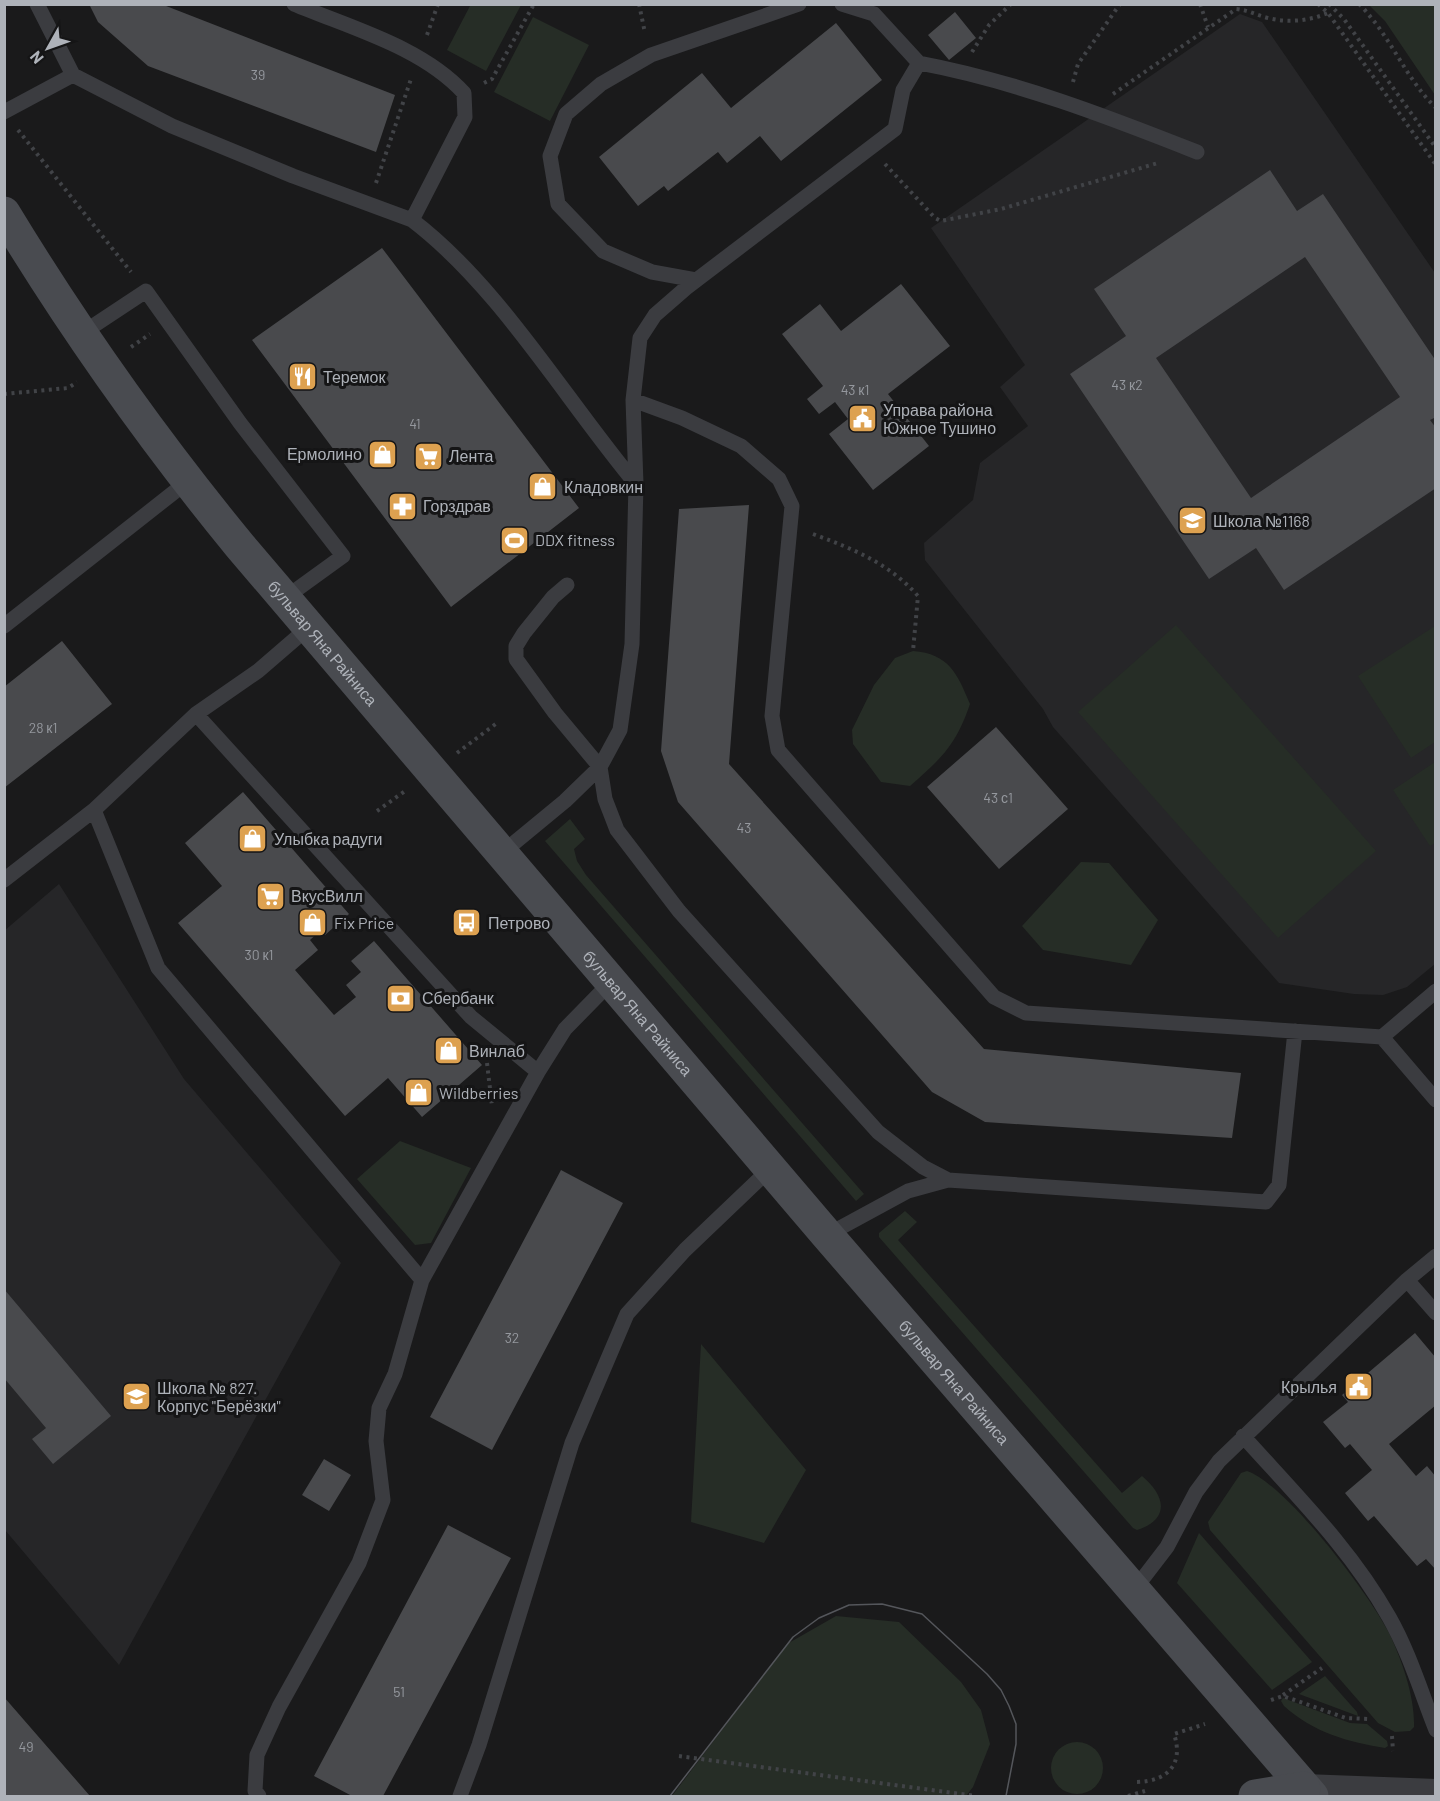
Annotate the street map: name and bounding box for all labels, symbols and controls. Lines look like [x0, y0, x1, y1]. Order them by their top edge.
north arrow [18, 18, 78, 78]
text: N [25, 48, 47, 68]
house number: 39 [251, 66, 265, 83]
restaurant icon: Теремок [286, 361, 318, 393]
place label: Теремок [323, 367, 386, 386]
house number: 43 к2 [1111, 376, 1143, 393]
house number: 43 к1 [841, 381, 869, 398]
place label: Управа района Южное Тушино [883, 400, 996, 437]
public building icon: Управа района Южное Тушино [846, 403, 878, 435]
house number: 41 [409, 415, 421, 432]
shop icon: Ермолино [367, 438, 399, 470]
supermarket icon: Лента [412, 440, 444, 472]
place label: Ермолино [287, 444, 362, 463]
place label: Лента [449, 446, 493, 465]
shop icon: Кладовкин [527, 471, 559, 503]
place label: Кладовкин [564, 477, 643, 496]
pharmacy icon: Горздрав [386, 490, 418, 522]
place label: Горздрав [423, 496, 491, 515]
school or university icon: Школа №1168 [1176, 505, 1208, 537]
place label: Школа №1168 [1213, 511, 1310, 530]
sports icon: DDX fitness [498, 524, 530, 556]
place label: DDX fitness [535, 530, 615, 549]
street label: бульвар Яна Райниса [264, 576, 382, 709]
house number: 28 к1 [29, 719, 57, 736]
house number: 43 с1 [983, 789, 1013, 806]
house number: 43 [737, 819, 751, 836]
shop icon: Улыбка радуги [237, 823, 269, 855]
place label: Улыбка радуги [274, 829, 382, 848]
supermarket icon: ВкусВилл [254, 880, 286, 912]
place label: ВкусВилл [291, 886, 363, 905]
shop icon: Fix Price [297, 907, 329, 939]
bus stop icon: Петрово [451, 907, 483, 939]
place label: Fix Price [334, 913, 394, 932]
place label: Петрово [488, 913, 550, 932]
house number: 30 к1 [245, 946, 273, 963]
street label: бульвар Яна Райниса [580, 946, 697, 1079]
bank icon: Сбербанк [385, 982, 417, 1014]
place label: Сбербанк [422, 988, 495, 1007]
shop icon: Винлаб [432, 1035, 464, 1067]
place label: Винлаб [469, 1041, 525, 1060]
shop icon: Wildberries [402, 1077, 434, 1109]
place label: Wildberries [439, 1083, 519, 1102]
street label: бульвар Яна Райниса [895, 1315, 1014, 1448]
house number: 32 [505, 1329, 519, 1346]
public building icon: Крылья [1342, 1371, 1374, 1403]
place label: Крылья [1281, 1377, 1337, 1396]
place label: Школа № 827. Корпус "Берёзки" [157, 1378, 281, 1415]
school or university icon: Школа № 827. Корпус "Берёзки" [120, 1381, 152, 1413]
house number: 51 [393, 1683, 405, 1700]
house number: 49 [18, 1738, 34, 1755]

